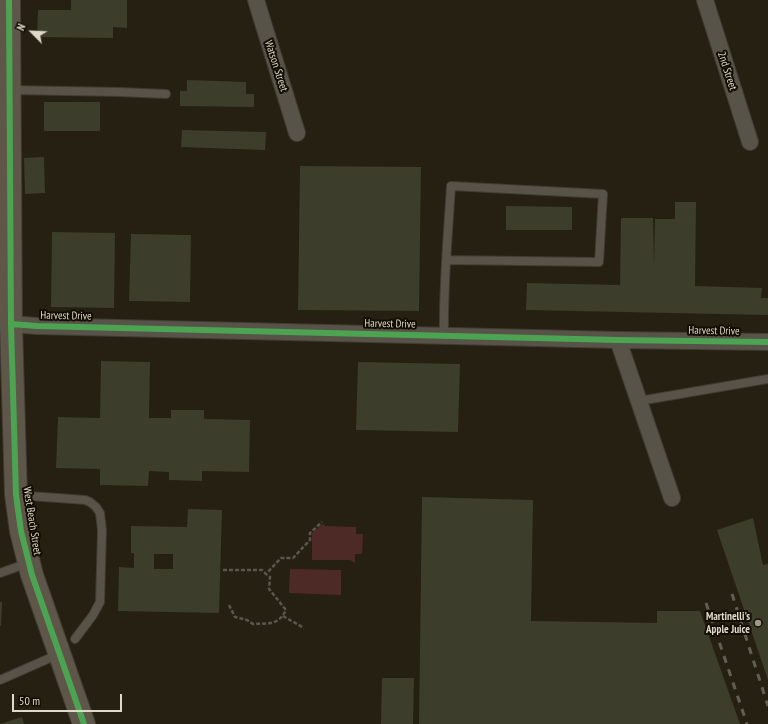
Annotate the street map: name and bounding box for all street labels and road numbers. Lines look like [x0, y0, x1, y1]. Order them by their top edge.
street label: Watson Street [262, 39, 290, 93]
street label: 2nd Street [715, 50, 739, 92]
street label: Harvest Drive [40, 309, 92, 323]
street label: Harvest Drive [364, 317, 416, 331]
street label: Harvest Drive [688, 324, 740, 338]
street label: West Beach Street [20, 486, 44, 556]

